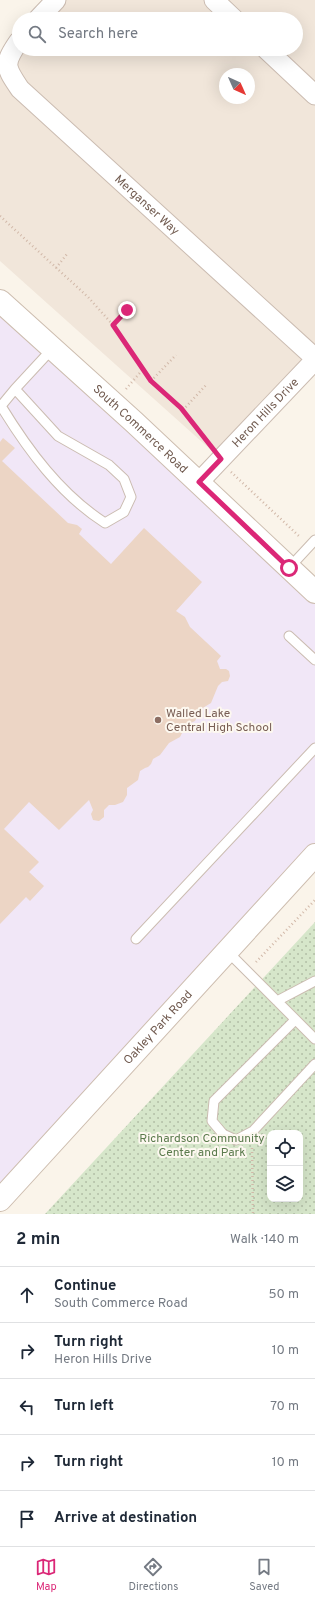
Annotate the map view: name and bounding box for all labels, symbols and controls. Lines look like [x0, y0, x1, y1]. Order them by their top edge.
search box [12, 12, 303, 56]
icon: search [26, 23, 48, 45]
text: Search here [58, 25, 138, 44]
north arrow [219, 68, 255, 104]
street label: Merganser Way [111, 172, 182, 239]
route end [118, 301, 136, 319]
street label: Heron Hills Drive [229, 375, 303, 451]
street label: South Commerce Road [89, 382, 191, 477]
route start [280, 559, 298, 577]
place label: Walled Lake Central High School [166, 706, 272, 736]
marker: Walled Lake Central High School [153, 715, 163, 725]
street label: Oakley Park Road [121, 987, 197, 1068]
map controls [267, 1130, 303, 1202]
button: locate [267, 1130, 303, 1166]
park label: Richardson Community Center and Park [139, 1131, 265, 1161]
button: layers [267, 1166, 303, 1202]
text: 2 min [16, 1229, 60, 1251]
text: Walk · 140 m [230, 1232, 299, 1248]
text: Continue [54, 1277, 116, 1296]
icon: ahead [16, 1284, 38, 1306]
text: 50 m [269, 1287, 299, 1303]
text: South Commerce Road [54, 1296, 188, 1312]
text: Turn right [54, 1333, 123, 1352]
icon: right [16, 1340, 38, 1362]
text: 10 m [272, 1343, 299, 1359]
text: Heron Hills Drive [54, 1352, 152, 1368]
icon: left [16, 1396, 38, 1418]
text: Turn left [54, 1397, 114, 1416]
text: 70 m [270, 1399, 299, 1415]
icon: right [16, 1452, 38, 1474]
text: Turn right [54, 1453, 123, 1472]
text: 10 m [272, 1455, 299, 1471]
icon: arrive [16, 1508, 38, 1530]
text: Arrive at destination [54, 1509, 197, 1528]
tab: Map [35, 1556, 57, 1594]
tab: Directions [128, 1556, 178, 1594]
tab: Saved [249, 1556, 280, 1594]

